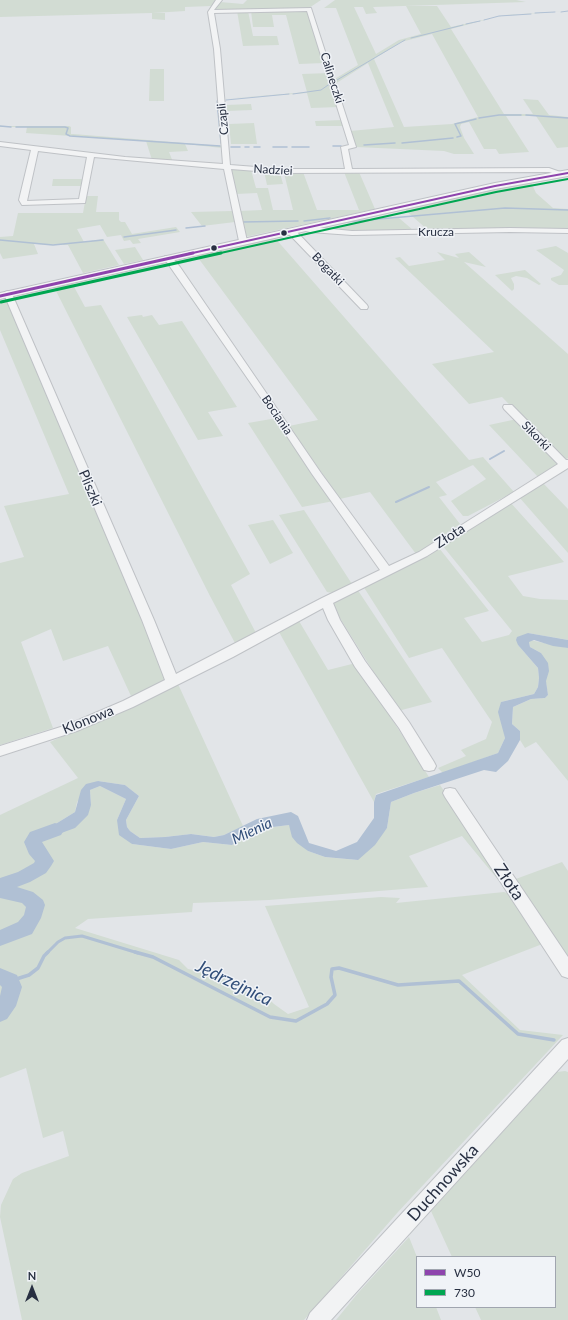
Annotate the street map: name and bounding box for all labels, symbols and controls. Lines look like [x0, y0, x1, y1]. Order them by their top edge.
street label: Calineczki [317, 51, 347, 105]
street label: Czapli [214, 102, 232, 136]
street label: Nadziei [253, 162, 293, 178]
street label: Krucza [418, 225, 454, 239]
unlabelled marker [279, 228, 289, 238]
unlabelled marker [209, 243, 219, 253]
street label: Bogatki [309, 250, 347, 288]
street label: Bociania [259, 392, 295, 438]
street label: Sikorki [519, 418, 553, 454]
street label: Pliszki [75, 467, 105, 509]
street label: Złota [432, 520, 468, 552]
street label: Klonowa [60, 702, 116, 738]
water label: Mienia [229, 814, 275, 848]
street label: Złota [490, 860, 528, 904]
water label: Jędrzejnica [192, 955, 276, 1011]
street label: Duchnowska [403, 1140, 483, 1226]
legend [416, 1256, 556, 1308]
text: W50 [454, 1265, 480, 1280]
north arrow [12, 1268, 52, 1308]
text: N [28, 1269, 36, 1282]
text: 730 [454, 1285, 475, 1300]

